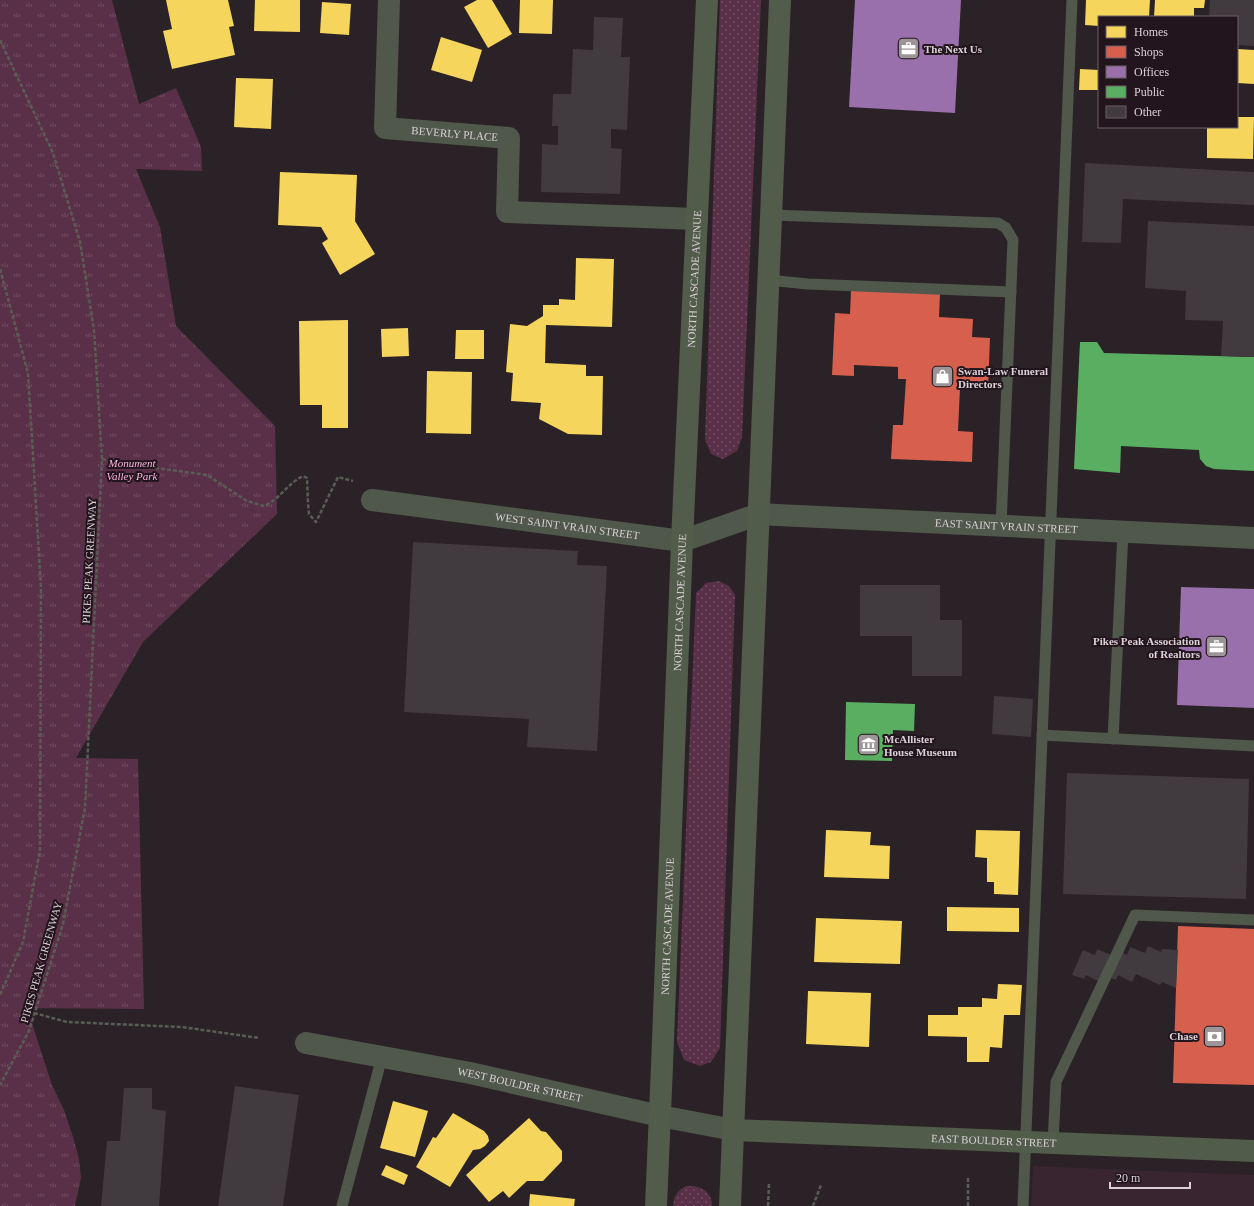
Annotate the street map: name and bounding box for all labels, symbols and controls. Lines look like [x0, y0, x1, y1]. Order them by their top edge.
legend [1098, 16, 1238, 128]
text: Homes [1134, 25, 1168, 39]
office icon: The Next Us [896, 36, 922, 62]
place label: The Next Us [924, 43, 983, 55]
text: Shops [1134, 45, 1164, 59]
text: Offices [1134, 65, 1169, 79]
text: Public [1134, 85, 1165, 99]
text: Other [1134, 105, 1161, 119]
street label: BEVERLY PLACE [411, 124, 499, 143]
street label: NORTH CASCADE AVENUE [685, 210, 703, 348]
shop icon: Swan-Law Funeral Directors [930, 364, 956, 390]
place label: Swan-Law Funeral Directors [958, 365, 1048, 390]
park label: Monument Valley Park [106, 457, 159, 482]
street label: PIKES PEAK GREENWAY [80, 498, 98, 624]
street label: WEST SAINT VRAIN STREET [494, 510, 640, 541]
street label: EAST SAINT VRAIN STREET [935, 517, 1078, 535]
street label: NORTH CASCADE AVENUE [671, 533, 688, 671]
office icon: Pikes Peak Association of Realtors [1203, 634, 1229, 660]
place label: Pikes Peak Association of Realtors [1093, 635, 1201, 660]
museum icon: McAllister House Museum [856, 732, 882, 758]
place label: McAllister House Museum [884, 733, 957, 758]
street label: NORTH CASCADE AVENUE [659, 857, 676, 995]
street label: PIKES PEAK GREENWAY [18, 900, 64, 1024]
bank icon: Chase [1201, 1023, 1227, 1049]
place label: Chase [1169, 1030, 1198, 1042]
street label: WEST BOULDER STREET [457, 1065, 584, 1104]
street label: EAST BOULDER STREET [931, 1132, 1057, 1149]
scale bar [1110, 1164, 1190, 1190]
text: 20 m [1116, 1171, 1141, 1185]

